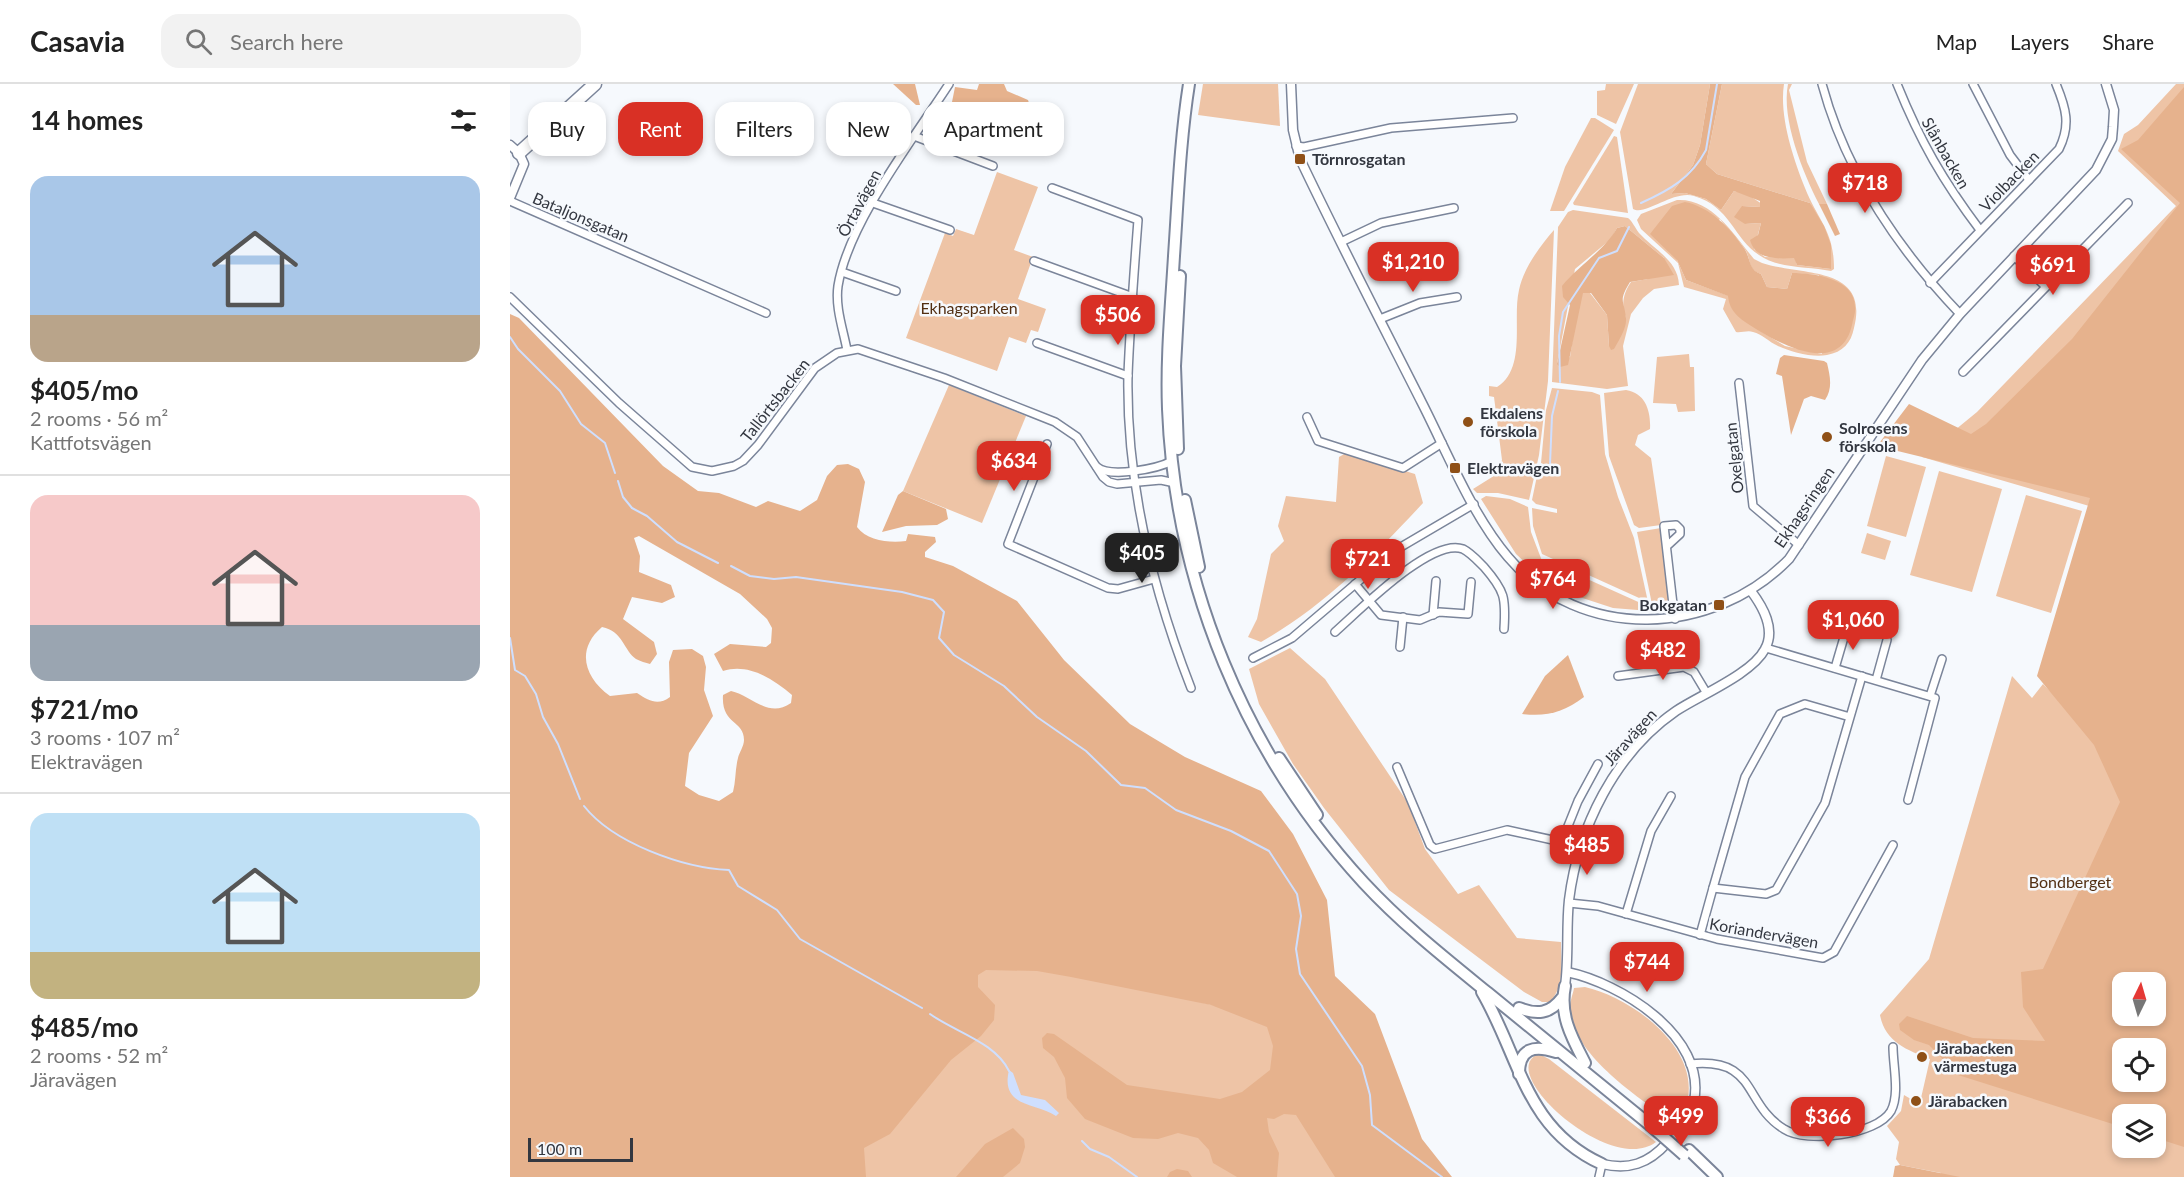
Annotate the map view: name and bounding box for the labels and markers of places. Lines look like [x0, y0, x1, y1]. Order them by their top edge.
place label: Törnrosgatan [1312, 149, 1406, 168]
marker: Törnrosgatan [1293, 152, 1307, 166]
pin: $718 [1829, 163, 1901, 214]
pin: $1,210 [1364, 242, 1462, 293]
pin: $691 [2017, 245, 2089, 296]
pin: $506 [1082, 295, 1154, 346]
place label: Ekdalens förskola [1480, 403, 1543, 440]
marker: Ekdalens förskola [1461, 415, 1475, 429]
place label: Solrosens förskola [1839, 418, 1907, 455]
marker: Solrosens förskola [1820, 430, 1834, 444]
pin: $634 [978, 441, 1050, 492]
place label: Elektravägen [1467, 458, 1559, 477]
marker: Elektravägen [1448, 461, 1462, 475]
pin: $405 [1106, 533, 1178, 584]
pin: $721 [1332, 539, 1404, 590]
pin: $764 [1517, 559, 1589, 610]
place label: Bokgatan [1639, 595, 1707, 614]
marker: Bokgatan [1712, 598, 1726, 612]
pin: $1,060 [1804, 600, 1902, 651]
pin: $482 [1627, 630, 1699, 681]
pin: $485 [1551, 825, 1623, 876]
pin: $744 [1611, 942, 1683, 993]
place label: Järabacken värmestuga [1934, 1038, 2017, 1075]
marker: Järabacken värmestuga [1915, 1050, 1929, 1064]
place label: Järabacken [1928, 1091, 2007, 1110]
marker: Järabacken [1909, 1094, 1923, 1108]
pin: $499 [1645, 1096, 1717, 1147]
pin: $366 [1792, 1097, 1864, 1148]

